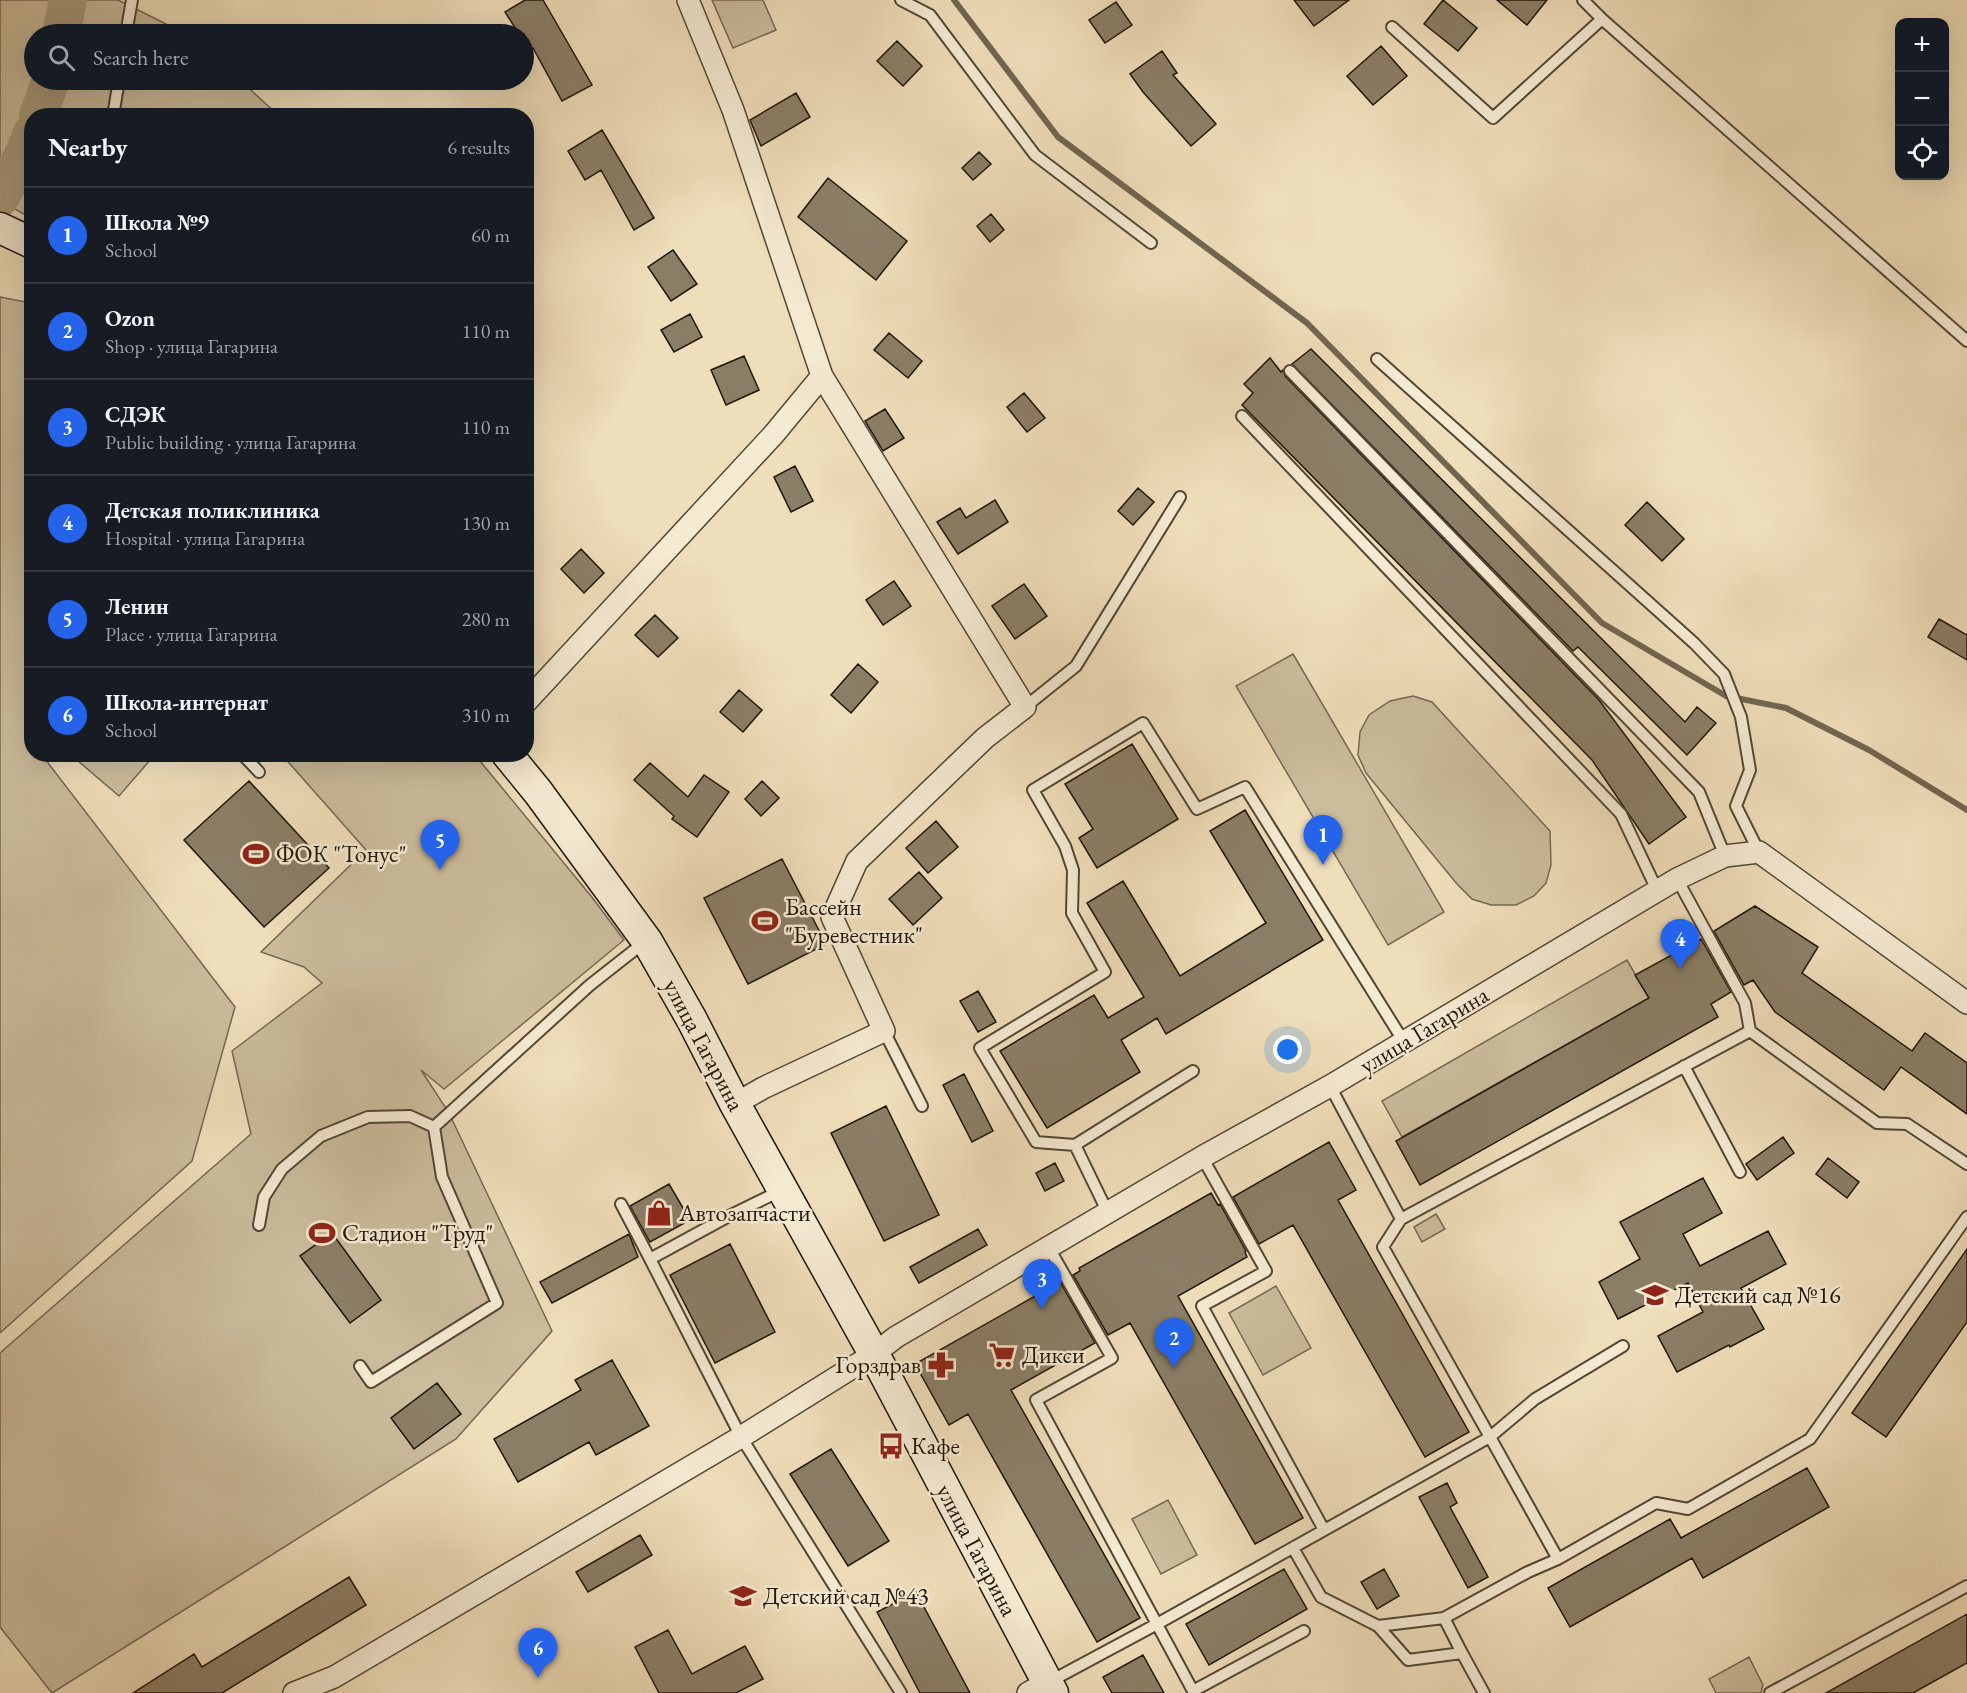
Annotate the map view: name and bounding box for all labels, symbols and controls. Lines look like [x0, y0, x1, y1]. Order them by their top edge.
map controls [1895, 18, 1949, 180]
button: + [1895, 18, 1949, 72]
search box [24, 24, 534, 90]
icon: search [45, 41, 78, 74]
text: Search here [93, 43, 188, 72]
button: − [1895, 72, 1949, 126]
button: locate [1895, 126, 1949, 180]
text: Nearby [48, 130, 128, 164]
text: 6 results [447, 134, 510, 160]
text: Школа №9 [105, 208, 209, 237]
text: 1 [62, 222, 73, 248]
text: 60 m [471, 222, 510, 248]
text: School [105, 237, 157, 263]
text: Ozon [105, 304, 155, 333]
text: 2 [62, 318, 73, 344]
text: 110 m [462, 318, 510, 344]
text: Shop · улица Гагарина [105, 333, 278, 359]
text: СДЭК [105, 400, 166, 429]
text: 3 [62, 414, 73, 440]
text: 110 m [462, 414, 510, 440]
text: Public building · улица Гагарина [105, 429, 356, 455]
text: Детская поликлиника [105, 496, 320, 525]
text: 4 [62, 510, 73, 536]
text: 130 m [462, 510, 510, 536]
text: Hospital · улица Гагарина [105, 525, 305, 551]
text: Ленин [105, 592, 169, 621]
text: 5 [62, 606, 73, 632]
text: 280 m [462, 606, 510, 632]
text: Place · улица Гагарина [105, 621, 278, 647]
text: Школа-интернат [105, 688, 268, 717]
text: 6 [62, 702, 73, 728]
text: 310 m [462, 702, 510, 728]
text: School [105, 717, 157, 743]
pin: 1 [1304, 816, 1342, 865]
pin: 5 [420, 820, 460, 870]
place label: ФОК "Тонус" [276, 838, 407, 869]
sports icon: ФОК "Тонус" [241, 839, 271, 869]
place label: Бассейн "Буревестник" [785, 891, 923, 950]
sports icon: Бассейн "Буревестник" [750, 906, 780, 936]
pin: 4 [1660, 920, 1700, 969]
street label: улица Гагарина [657, 973, 752, 1117]
street label: улица Гагарина [1353, 979, 1494, 1080]
your location [1273, 1035, 1302, 1064]
place label: Автозапчасти [678, 1197, 811, 1228]
shop icon: Автозапчасти [644, 1198, 674, 1228]
place label: Стадион "Труд" [342, 1217, 493, 1248]
sports icon: Стадион "Труд" [307, 1218, 337, 1248]
pin: 3 [1022, 1260, 1062, 1309]
place label: Детский сад №16 [1675, 1279, 1841, 1310]
school or university icon: Детский сад №16 [1640, 1280, 1670, 1310]
pin: 2 [1154, 1318, 1194, 1368]
place label: Дикси [1022, 1339, 1085, 1370]
supermarket icon: Дикси [987, 1340, 1017, 1370]
place label: Горздрав [835, 1349, 921, 1380]
pharmacy icon: Горздрав [926, 1350, 956, 1380]
place label: Кафе [911, 1430, 960, 1461]
bus stop icon: Кафе [876, 1431, 906, 1461]
street label: улица Гагарина [930, 1478, 1025, 1622]
place label: Детский сад №43 [763, 1580, 929, 1611]
school or university icon: Детский сад №43 [728, 1581, 758, 1611]
pin: 6 [518, 1628, 558, 1678]

